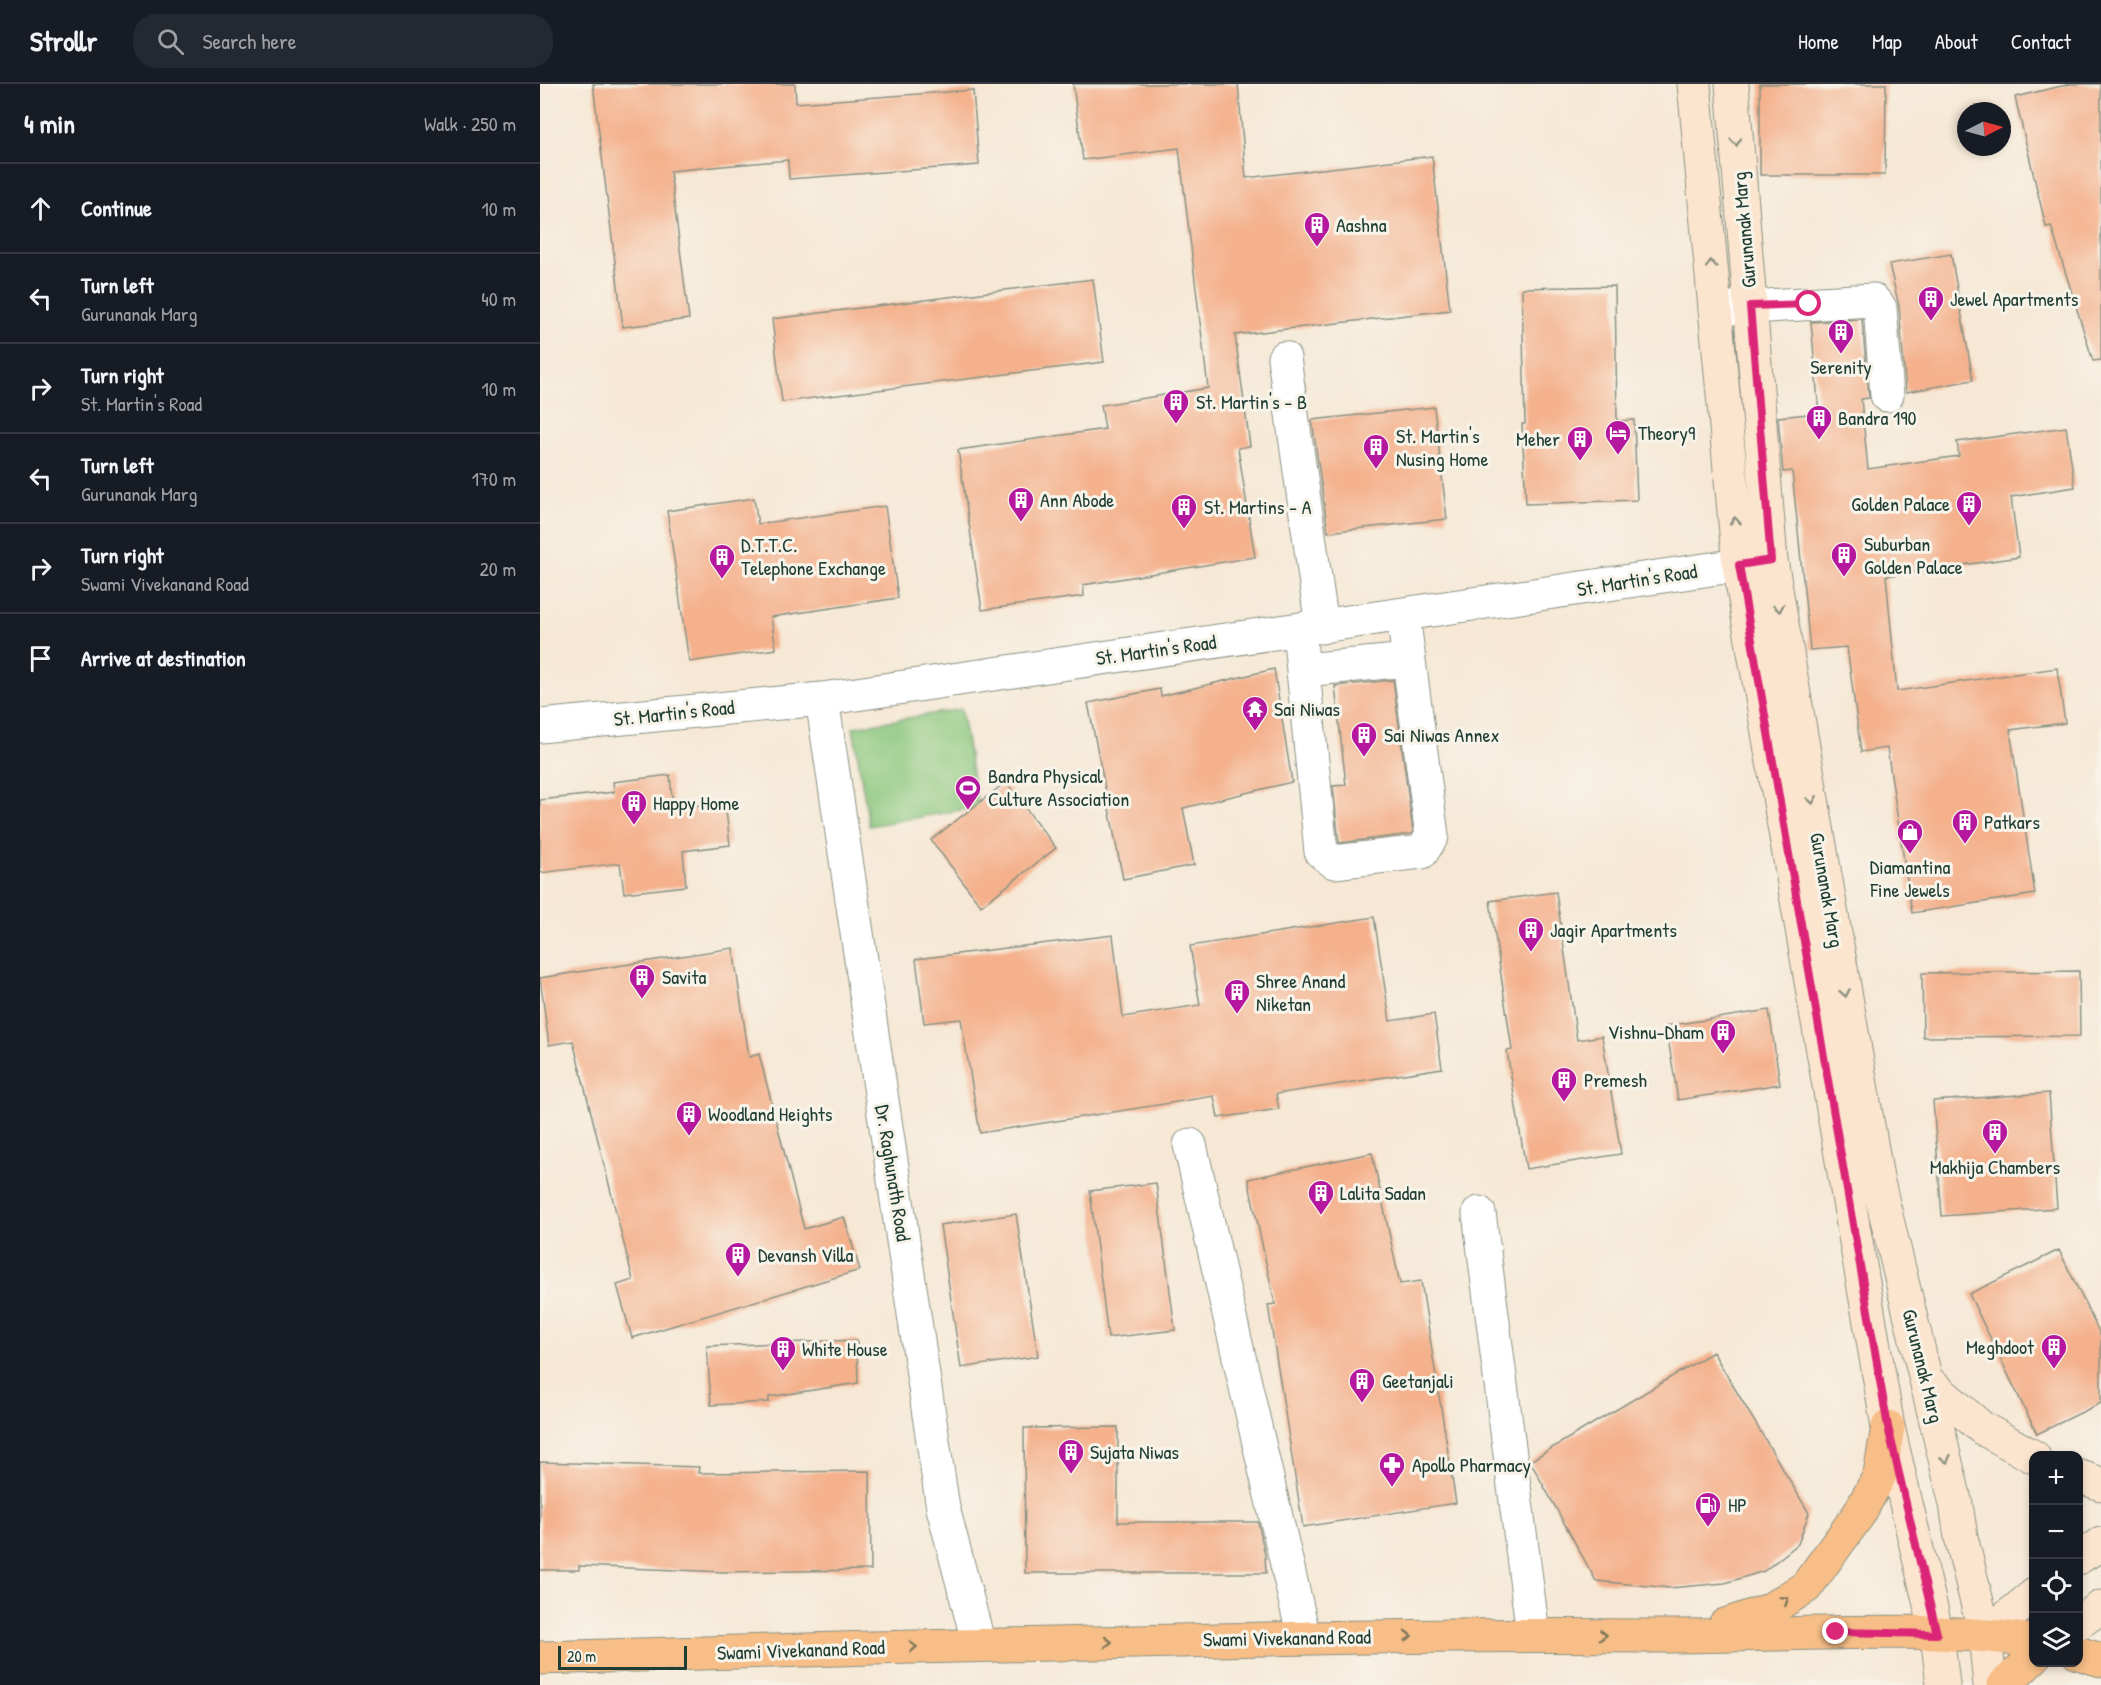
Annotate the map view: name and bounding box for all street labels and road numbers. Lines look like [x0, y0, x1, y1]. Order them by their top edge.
street label: Gurunanak Marg [1725, 171, 1762, 289]
street label: St. Martin's Road [1575, 557, 1699, 602]
street label: St. Martin's Road [1094, 628, 1218, 671]
street label: St. Martin's Road [612, 693, 736, 732]
street label: Gurunanak Marg [1804, 830, 1851, 950]
street label: Dr. Raghunath Road [869, 1103, 918, 1243]
street label: Gurunanak Marg [1896, 1306, 1951, 1426]
street label: Swami Vivekanand Road [1203, 1623, 1371, 1652]
street label: Swami Vivekanand Road [717, 1633, 886, 1666]

